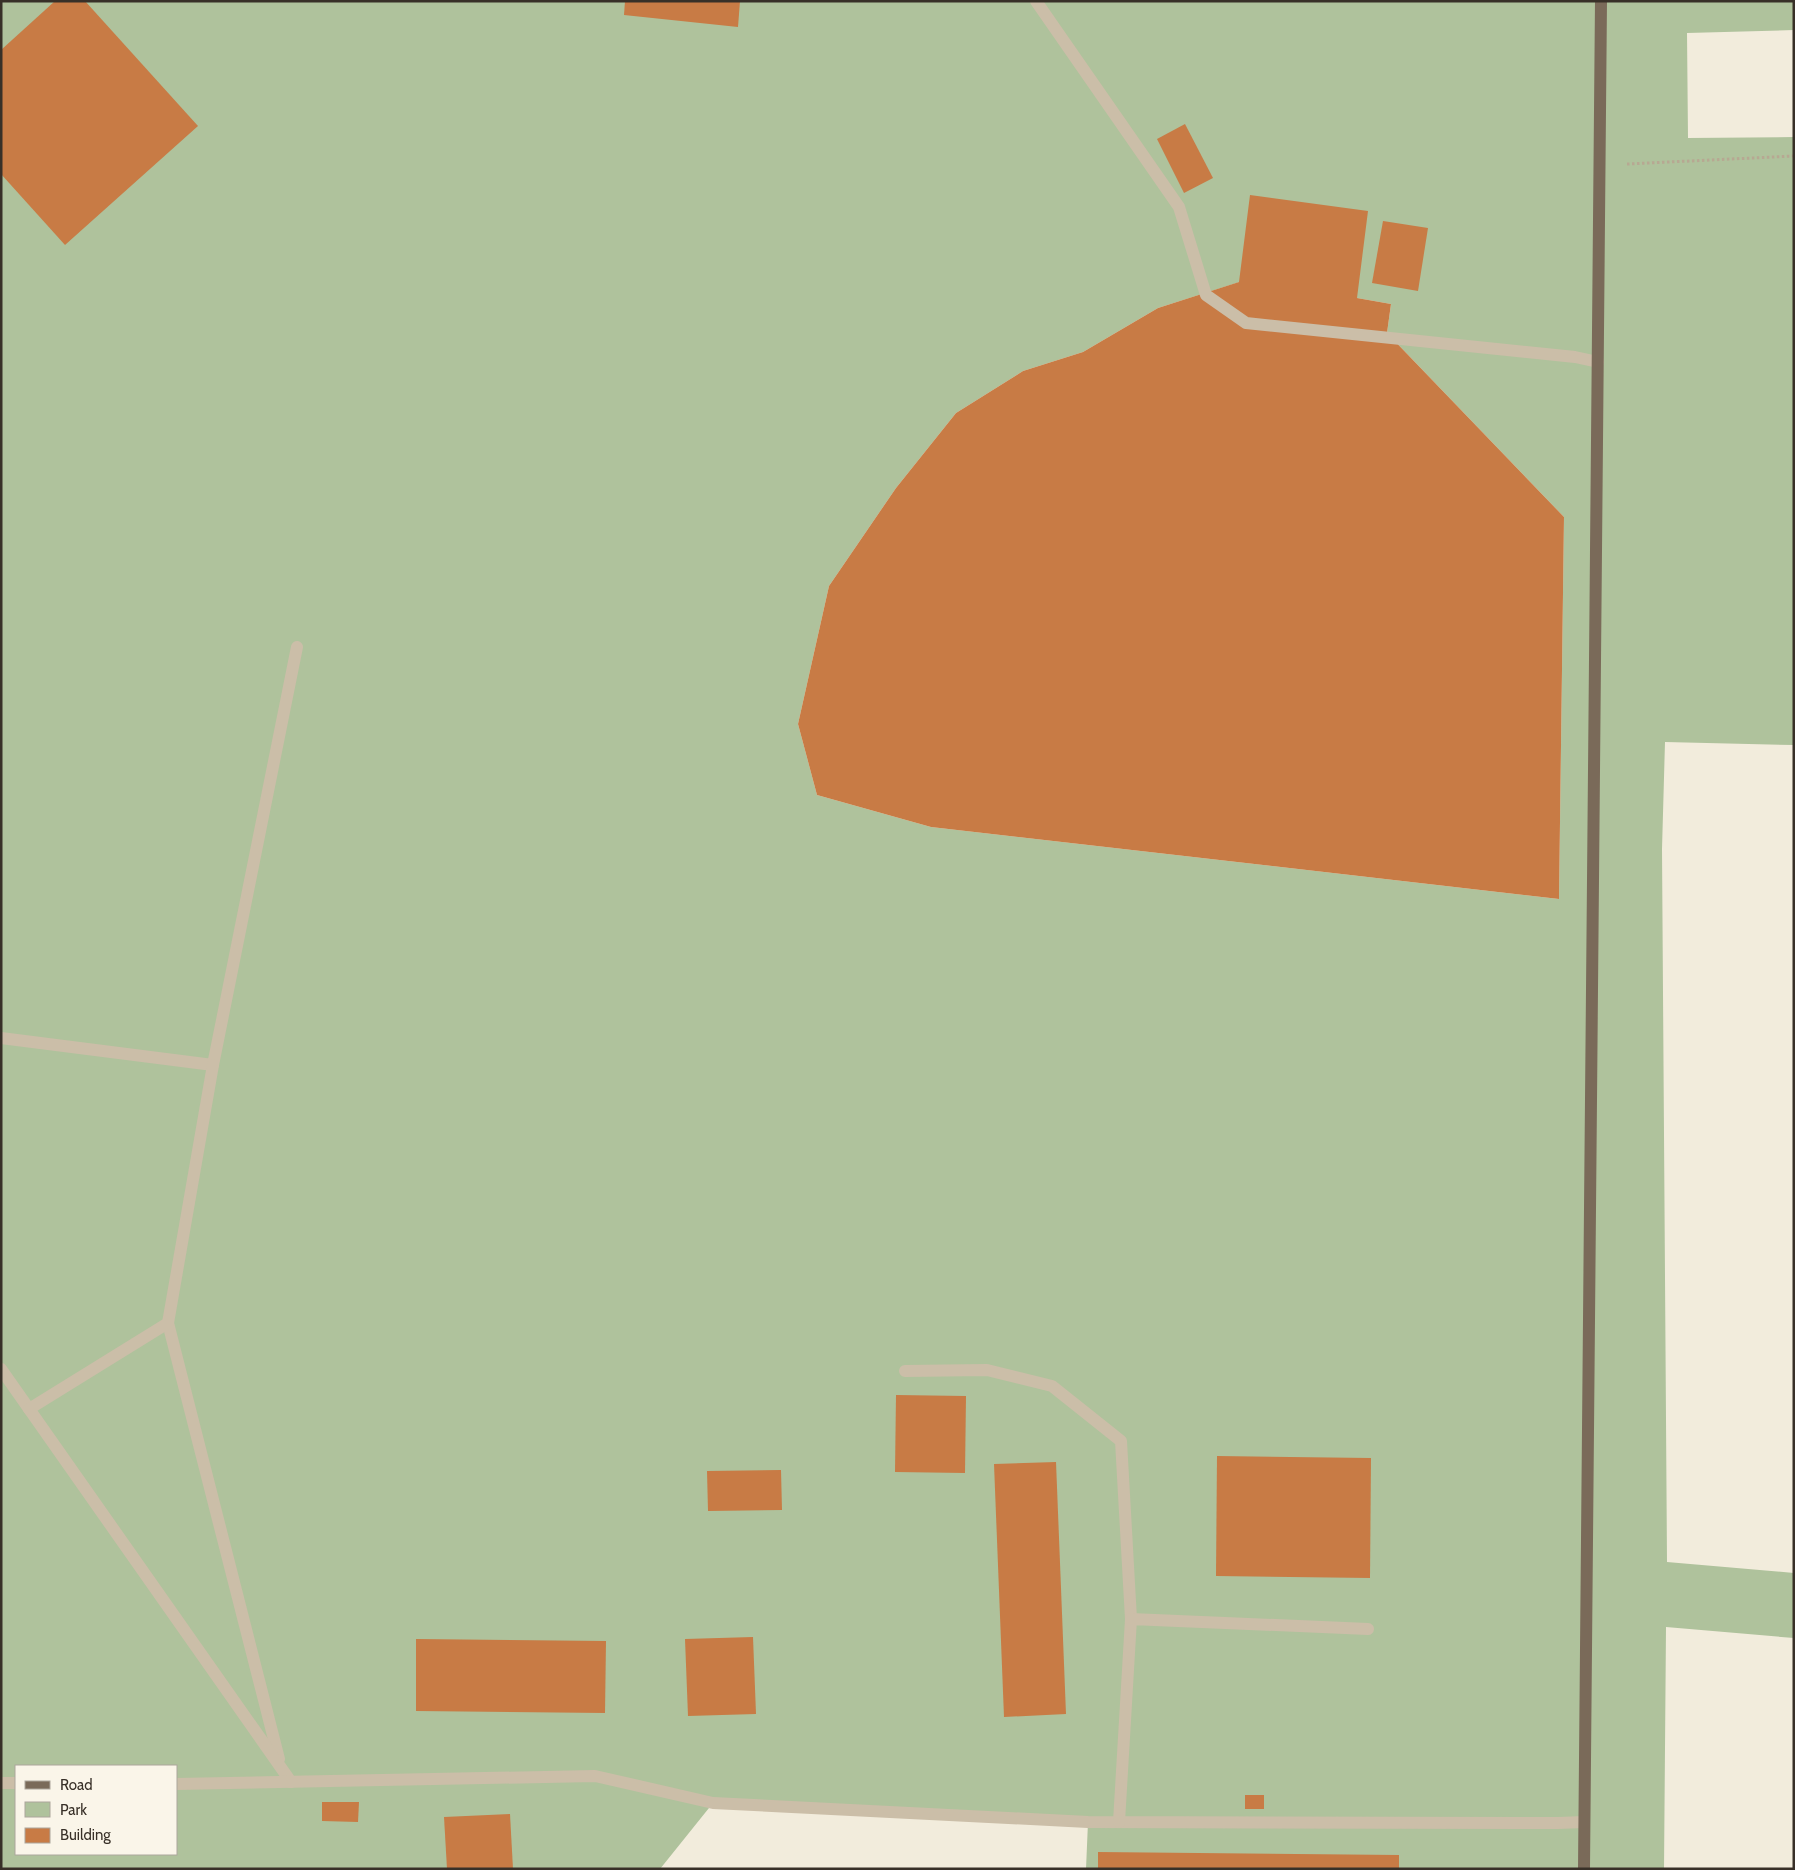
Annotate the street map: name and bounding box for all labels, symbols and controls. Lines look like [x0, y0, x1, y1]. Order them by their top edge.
legend [15, 1765, 178, 1855]
text: Road [60, 1776, 93, 1794]
text: Park [60, 1801, 87, 1819]
text: Building [60, 1826, 111, 1844]

